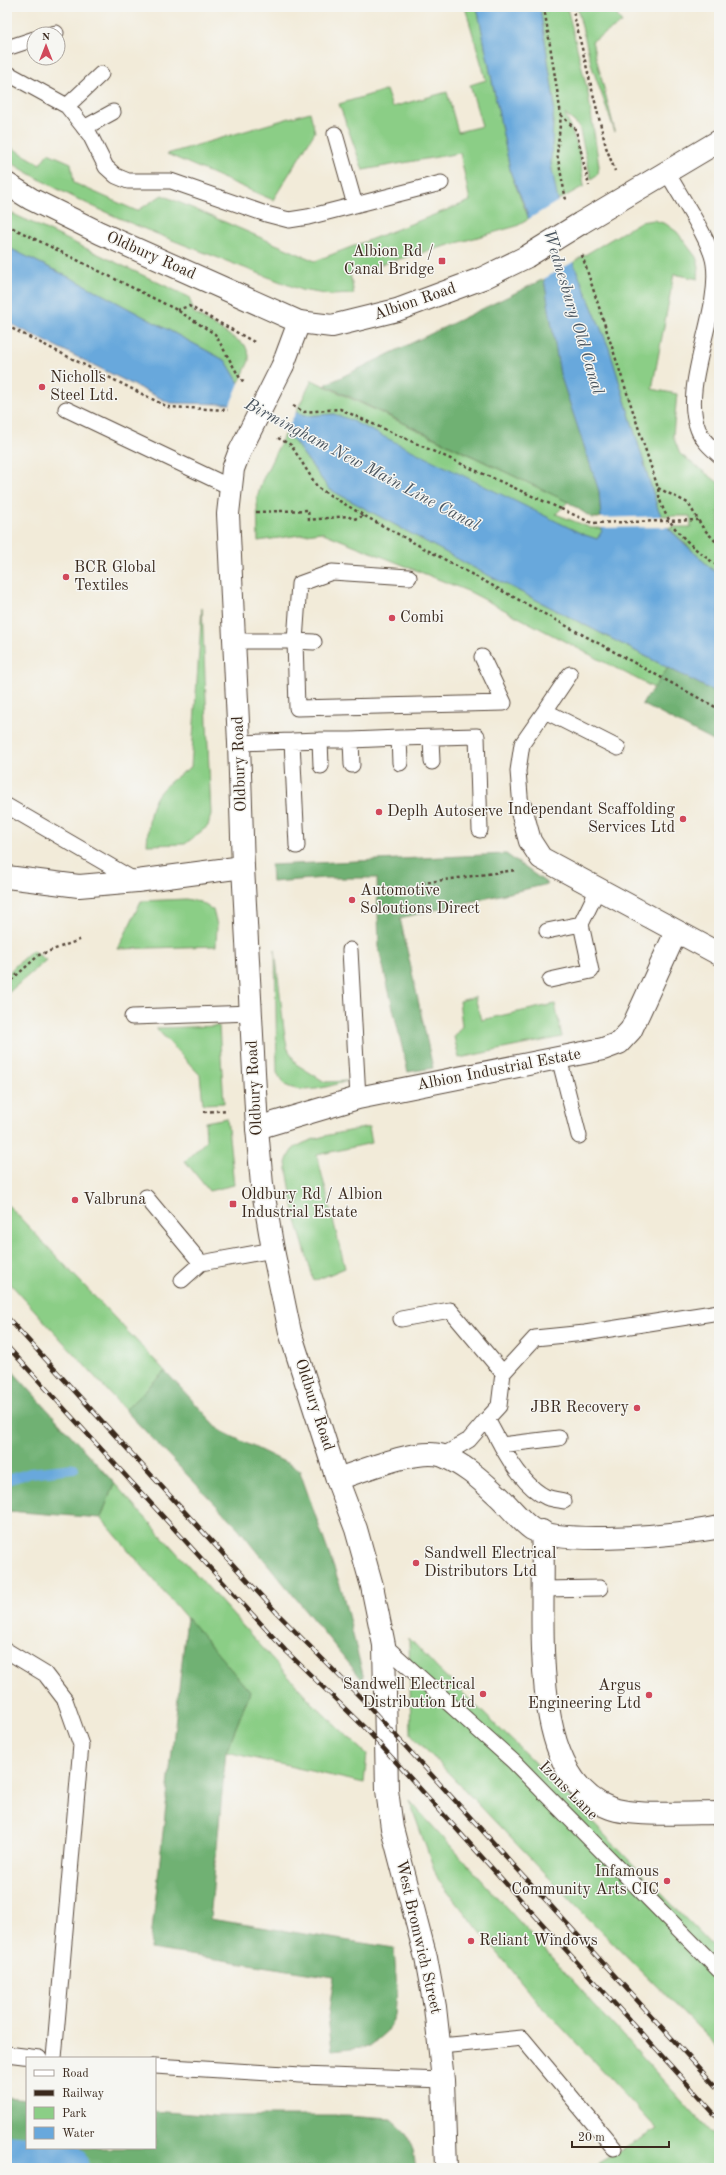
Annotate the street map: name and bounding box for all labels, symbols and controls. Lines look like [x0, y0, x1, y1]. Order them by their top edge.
north arrow [26, 26, 66, 66]
text: N [42, 32, 51, 43]
water label: Wednesbury Old Canal [540, 227, 606, 397]
street label: Oldbury Road [104, 229, 198, 283]
place label: Albion Rd / Canal Bridge [344, 244, 434, 278]
marker: Albion Rd / Canal Bridge [437, 256, 447, 266]
street label: Albion Road [372, 280, 458, 324]
place label: Nicholls Steel Ltd. [50, 370, 118, 404]
marker: Nicholls Steel Ltd. [37, 382, 47, 392]
water label: Birmingham New Main Line Canal [241, 395, 482, 534]
place label: BCR Global Textiles [74, 560, 156, 594]
marker: BCR Global Textiles [61, 572, 71, 582]
place label: Combi [400, 610, 444, 626]
marker: Combi [387, 613, 397, 623]
street label: Oldbury Road [230, 716, 250, 812]
place label: Independant Scaffolding Services Ltd [508, 802, 675, 836]
place label: Deplh Autoserve [387, 804, 503, 820]
marker: Deplh Autoserve [374, 807, 384, 817]
marker: Independant Scaffolding Services Ltd [678, 814, 688, 824]
place label: Automotive Soloutions Direct [360, 883, 480, 917]
marker: Automotive Soloutions Direct [347, 895, 357, 905]
street label: Oldbury Road [245, 1040, 265, 1136]
street label: Albion Industrial Estate [416, 1046, 582, 1094]
place label: Oldbury Rd / Albion Industrial Estate [241, 1187, 383, 1221]
place label: Valbruna [83, 1192, 146, 1208]
marker: Valbruna [70, 1195, 80, 1205]
marker: Oldbury Rd / Albion Industrial Estate [228, 1199, 238, 1209]
street label: Oldbury Road [292, 1357, 336, 1453]
place label: JBR Recovery [530, 1400, 630, 1416]
marker: JBR Recovery [632, 1403, 642, 1413]
place label: Sandwell Electrical Distributors Ltd [424, 1546, 556, 1580]
marker: Sandwell Electrical Distributors Ltd [411, 1558, 421, 1568]
place label: Sandwell Electrical Distribution Ltd [343, 1677, 475, 1711]
place label: Argus Engineering Ltd [528, 1678, 641, 1712]
marker: Sandwell Electrical Distribution Ltd [478, 1689, 488, 1699]
marker: Argus Engineering Ltd [644, 1690, 654, 1700]
street label: Izons Lane [535, 1758, 601, 1824]
street label: West Bromwich Street [392, 1858, 444, 2016]
place label: Infamous Community Arts CIC [511, 1864, 659, 1898]
marker: Infamous Community Arts CIC [662, 1876, 672, 1886]
place label: Reliant Windows [479, 1933, 598, 1949]
marker: Reliant Windows [466, 1936, 476, 1946]
legend [26, 2057, 156, 2149]
text: Road [62, 2068, 89, 2080]
text: Railway [62, 2088, 105, 2100]
text: Park [62, 2108, 87, 2120]
scale bar [572, 2123, 669, 2149]
text: Water [62, 2128, 95, 2140]
text: 20 m [578, 2132, 605, 2144]

